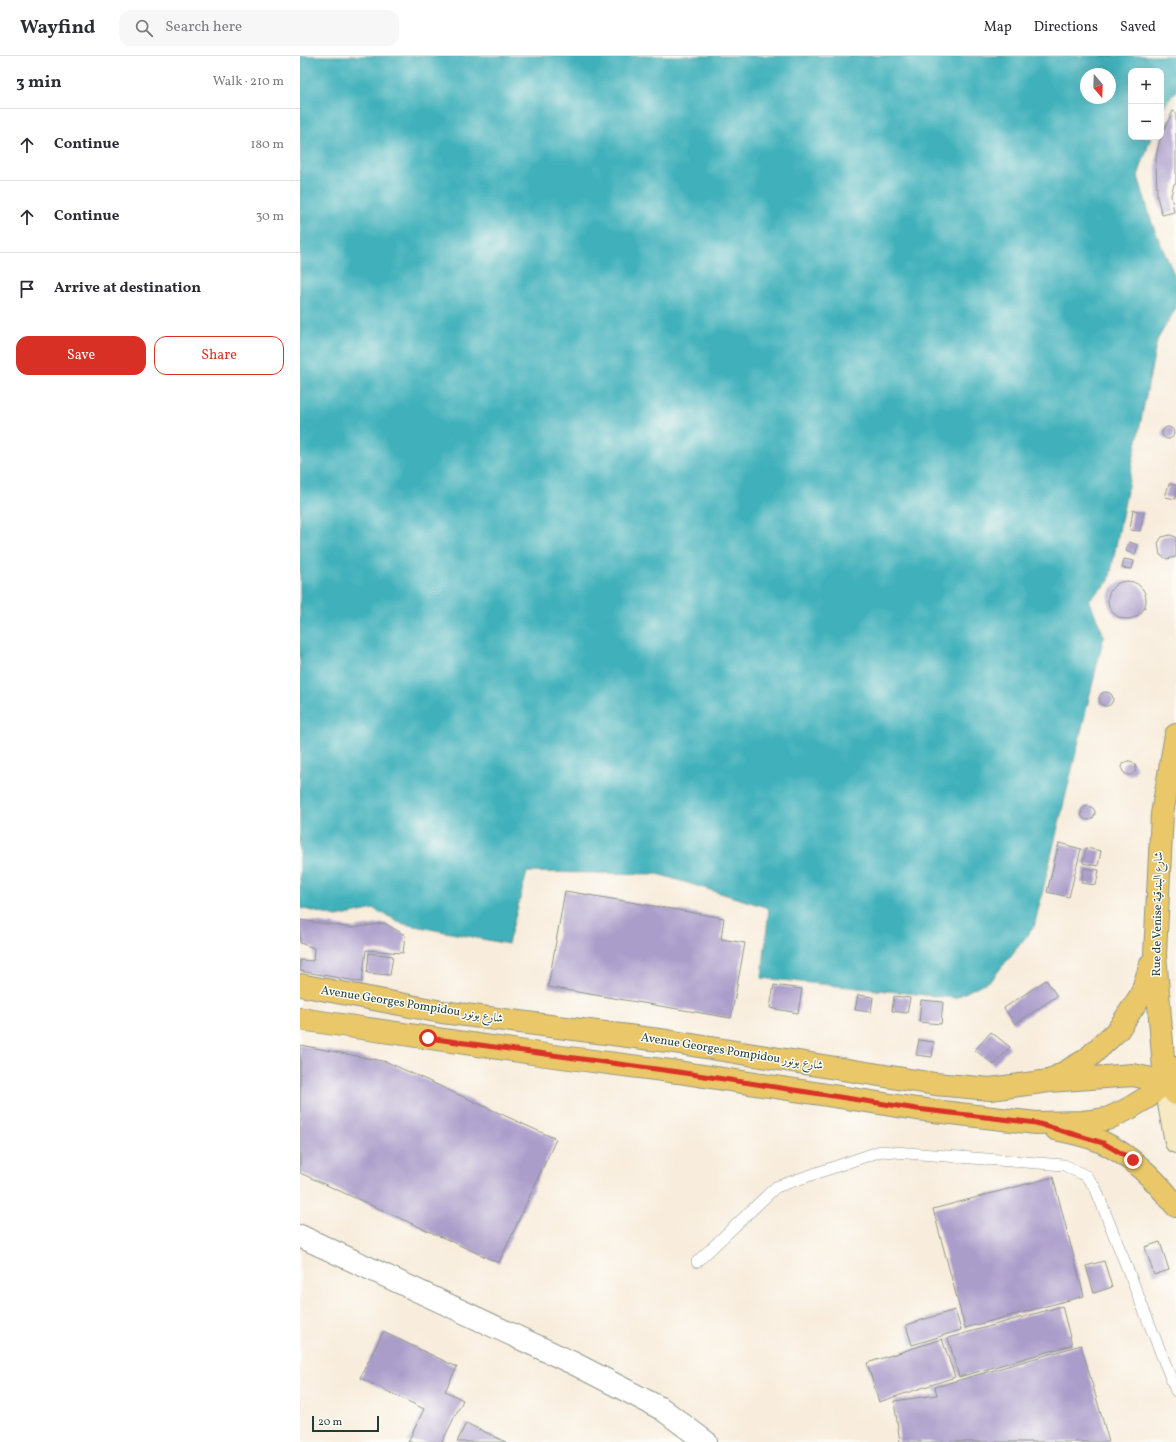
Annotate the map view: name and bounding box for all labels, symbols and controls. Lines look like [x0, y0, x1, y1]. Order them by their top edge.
search box [119, 10, 399, 46]
text: Wayfind [20, 15, 95, 41]
icon: search [133, 17, 155, 39]
text: Search here [165, 17, 242, 38]
text: Map [984, 18, 1012, 37]
text: Directions [1034, 18, 1098, 37]
text: Saved [1120, 18, 1156, 37]
north arrow [1080, 68, 1116, 104]
map controls [1128, 68, 1164, 140]
button: + [1128, 68, 1164, 104]
text: 3 min [16, 71, 62, 94]
text: Walk · 210 m [213, 73, 284, 91]
button: − [1128, 104, 1164, 140]
icon: ahead [16, 134, 38, 156]
text: Continue [54, 134, 119, 155]
text: 180 m [250, 136, 284, 154]
icon: ahead [16, 206, 38, 228]
text: Continue [54, 206, 119, 227]
text: 30 m [256, 208, 284, 226]
icon: arrive [16, 278, 38, 300]
text: Arrive at destination [54, 278, 201, 299]
button: Save [16, 336, 146, 375]
button: Share [154, 336, 284, 375]
street label: Rue de Venise شارع البندقية [1149, 851, 1169, 977]
street label: Avenue Georges Pompidou شارع بونور [319, 983, 504, 1029]
route start [419, 1029, 437, 1047]
street label: Avenue Georges Pompidou شارع بونور [639, 1030, 824, 1076]
route end [1124, 1151, 1142, 1169]
scale bar [312, 1414, 379, 1433]
text: 20 m [318, 1415, 342, 1430]

